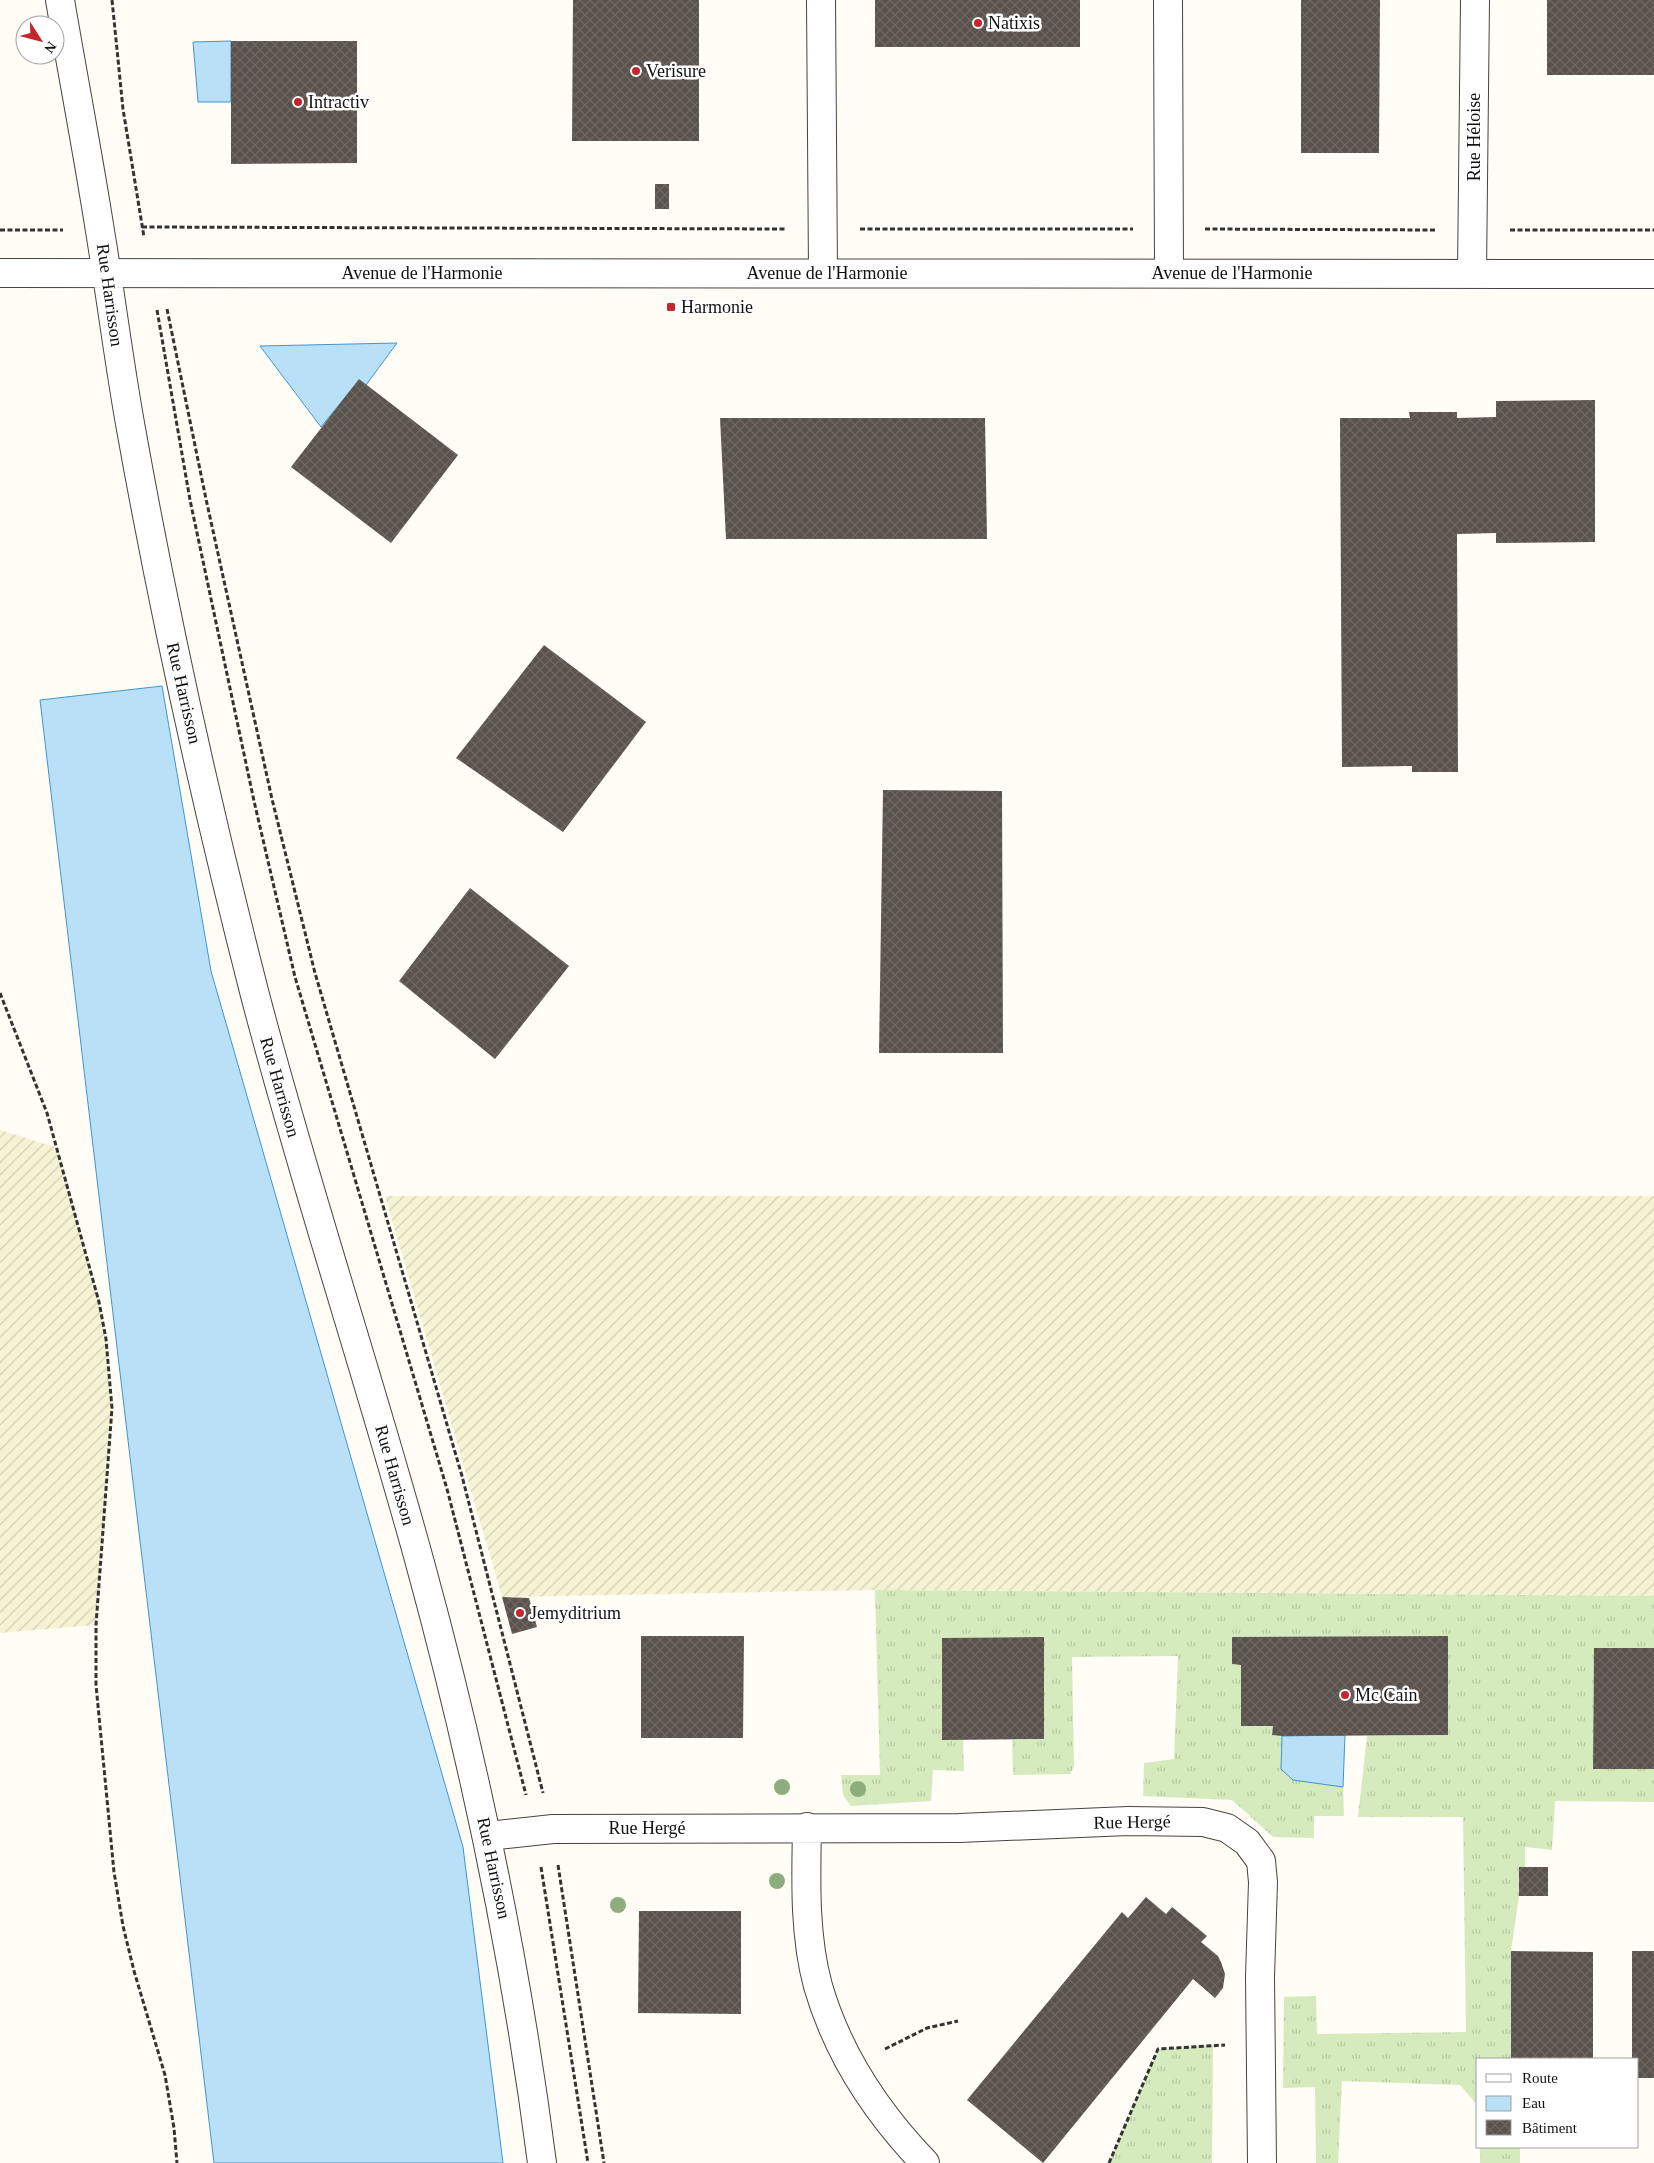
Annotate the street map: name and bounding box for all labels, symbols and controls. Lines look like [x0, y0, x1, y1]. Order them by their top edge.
place label: Natixis [988, 13, 1040, 33]
north arrow [15, 15, 65, 65]
marker: Natixis [972, 17, 984, 29]
text: N [41, 39, 59, 56]
place label: Verisure [646, 61, 706, 81]
marker: Verisure [630, 65, 642, 77]
place label: Intractiv [308, 92, 369, 112]
street label: Rue Héloise [1464, 93, 1484, 181]
marker: Intractiv [292, 96, 304, 108]
street label: Rue Harrisson [93, 242, 127, 348]
street label: Avenue de l'Harmonie [342, 263, 502, 283]
street label: Avenue de l'Harmonie [747, 263, 907, 283]
street label: Avenue de l'Harmonie [1152, 263, 1312, 283]
place label: Harmonie [681, 297, 753, 317]
marker: Harmonie [665, 301, 677, 313]
street label: Rue Harrisson [163, 640, 205, 746]
street label: Rue Harrisson [256, 1035, 304, 1139]
street label: Rue Harrisson [371, 1423, 419, 1527]
place label: Jemyditrium [530, 1603, 621, 1623]
marker: Jemyditrium [514, 1607, 526, 1619]
place label: Mc Cain [1355, 1685, 1418, 1705]
marker: Mc Cain [1339, 1689, 1351, 1701]
street label: Rue Hergé [1093, 1811, 1171, 1833]
street label: Rue Harrisson [473, 1815, 515, 1921]
street label: Rue Hergé [608, 1818, 686, 1838]
legend [1476, 2058, 1639, 2148]
text: Route [1522, 2070, 1558, 2086]
text: Eau [1522, 2095, 1546, 2111]
text: Bâtiment [1522, 2120, 1578, 2136]

